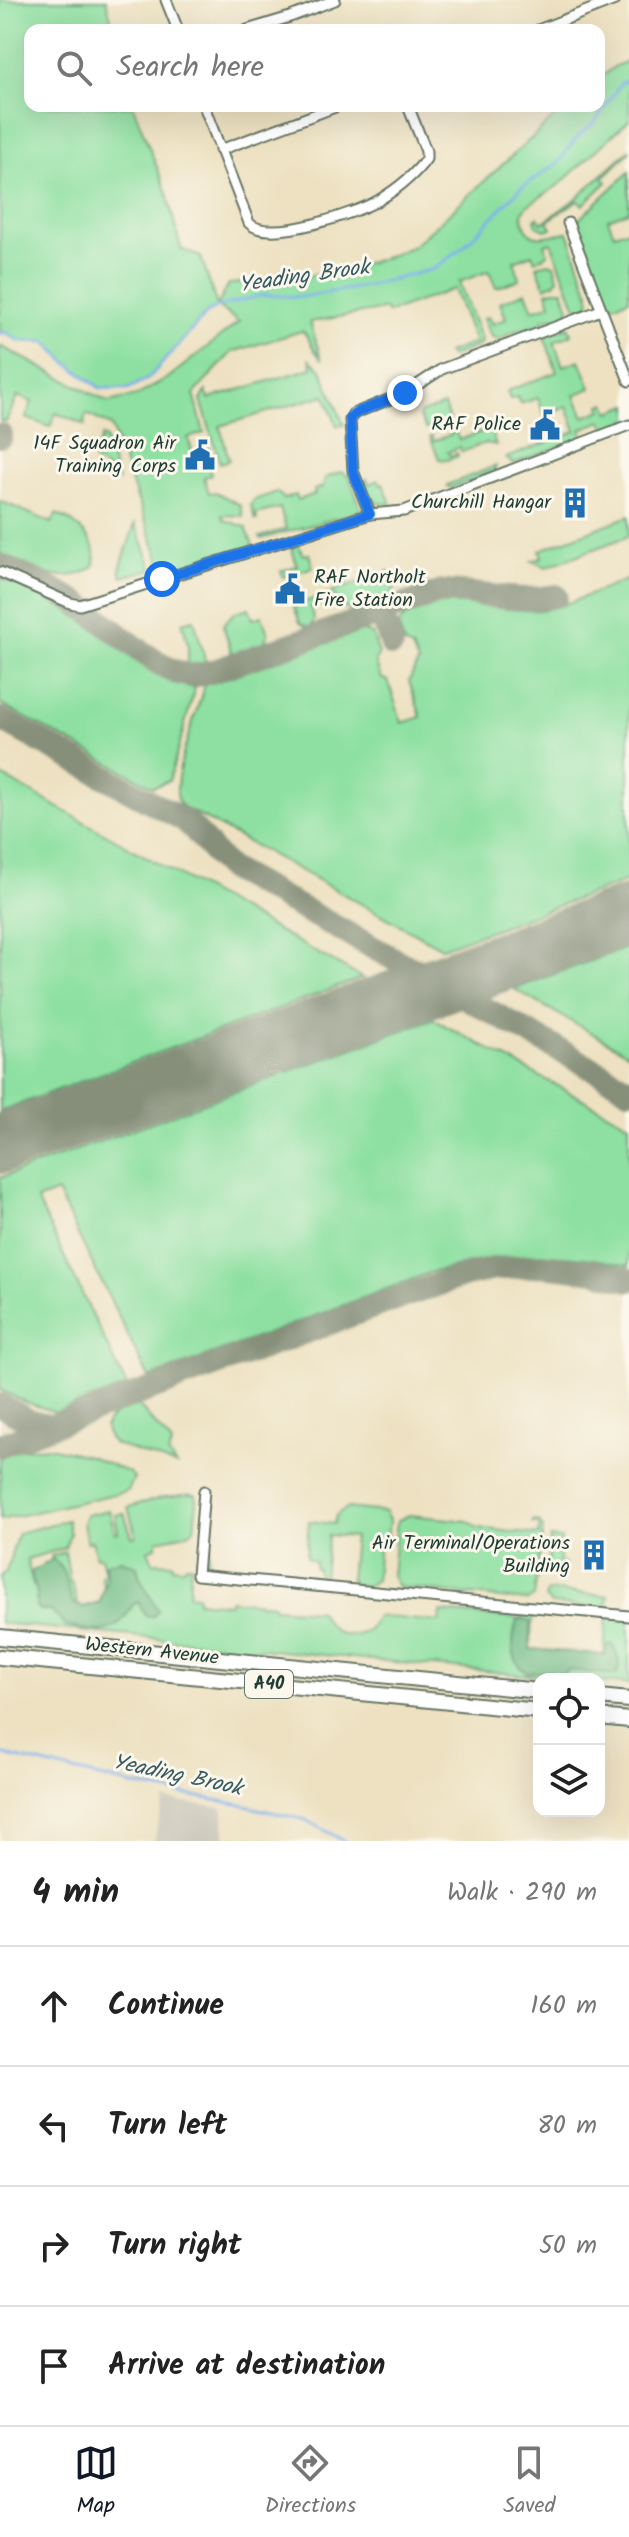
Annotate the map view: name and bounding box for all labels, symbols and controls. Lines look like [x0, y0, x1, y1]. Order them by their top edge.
search box [24, 24, 605, 112]
text: Search here [116, 44, 264, 92]
icon: search [52, 46, 96, 90]
water label: Yeading Brook [236, 250, 375, 303]
route end [387, 375, 423, 411]
public building icon: RAF Police [528, 408, 562, 442]
place label: RAF Police [431, 409, 521, 441]
place label: 14F Squadron Air Training Corps [33, 428, 177, 483]
public building icon: 14F Squadron Air Training Corps [183, 438, 217, 472]
building icon: Churchill Hangar [558, 486, 592, 520]
place label: Churchill Hangar [411, 487, 552, 519]
route start [144, 561, 180, 597]
place label: RAF Northolt Fire Station [314, 562, 426, 617]
public building icon: RAF Northolt Fire Station [273, 572, 307, 606]
place label: Air Terminal/Operations Building [372, 1528, 570, 1583]
building icon: Air Terminal/Operations Building [577, 1538, 611, 1572]
street label: Western Avenue [84, 1629, 220, 1675]
road number: A40 [245, 1670, 293, 1698]
map controls [533, 1673, 605, 1817]
button: locate [533, 1673, 605, 1745]
water label: Yeading Brook [109, 1745, 249, 1808]
button: layers [533, 1745, 605, 1817]
text: 4 min [32, 1866, 119, 1920]
text: Walk · 290 m [447, 1872, 597, 1914]
text: Continue [108, 1982, 224, 2030]
icon: ahead [32, 1984, 76, 2028]
text: 160 m [530, 1985, 597, 2027]
text: Turn left [108, 2102, 227, 2150]
icon: left [32, 2104, 76, 2148]
text: 80 m [537, 2105, 597, 2147]
text: Turn right [108, 2222, 241, 2270]
icon: right [32, 2224, 76, 2268]
text: 50 m [539, 2225, 597, 2267]
text: Arrive at destination [108, 2342, 385, 2390]
icon: arrive [32, 2344, 76, 2388]
tab: Map [74, 2441, 118, 2524]
tab: Directions [265, 2441, 356, 2524]
tab: Saved [503, 2441, 555, 2524]

